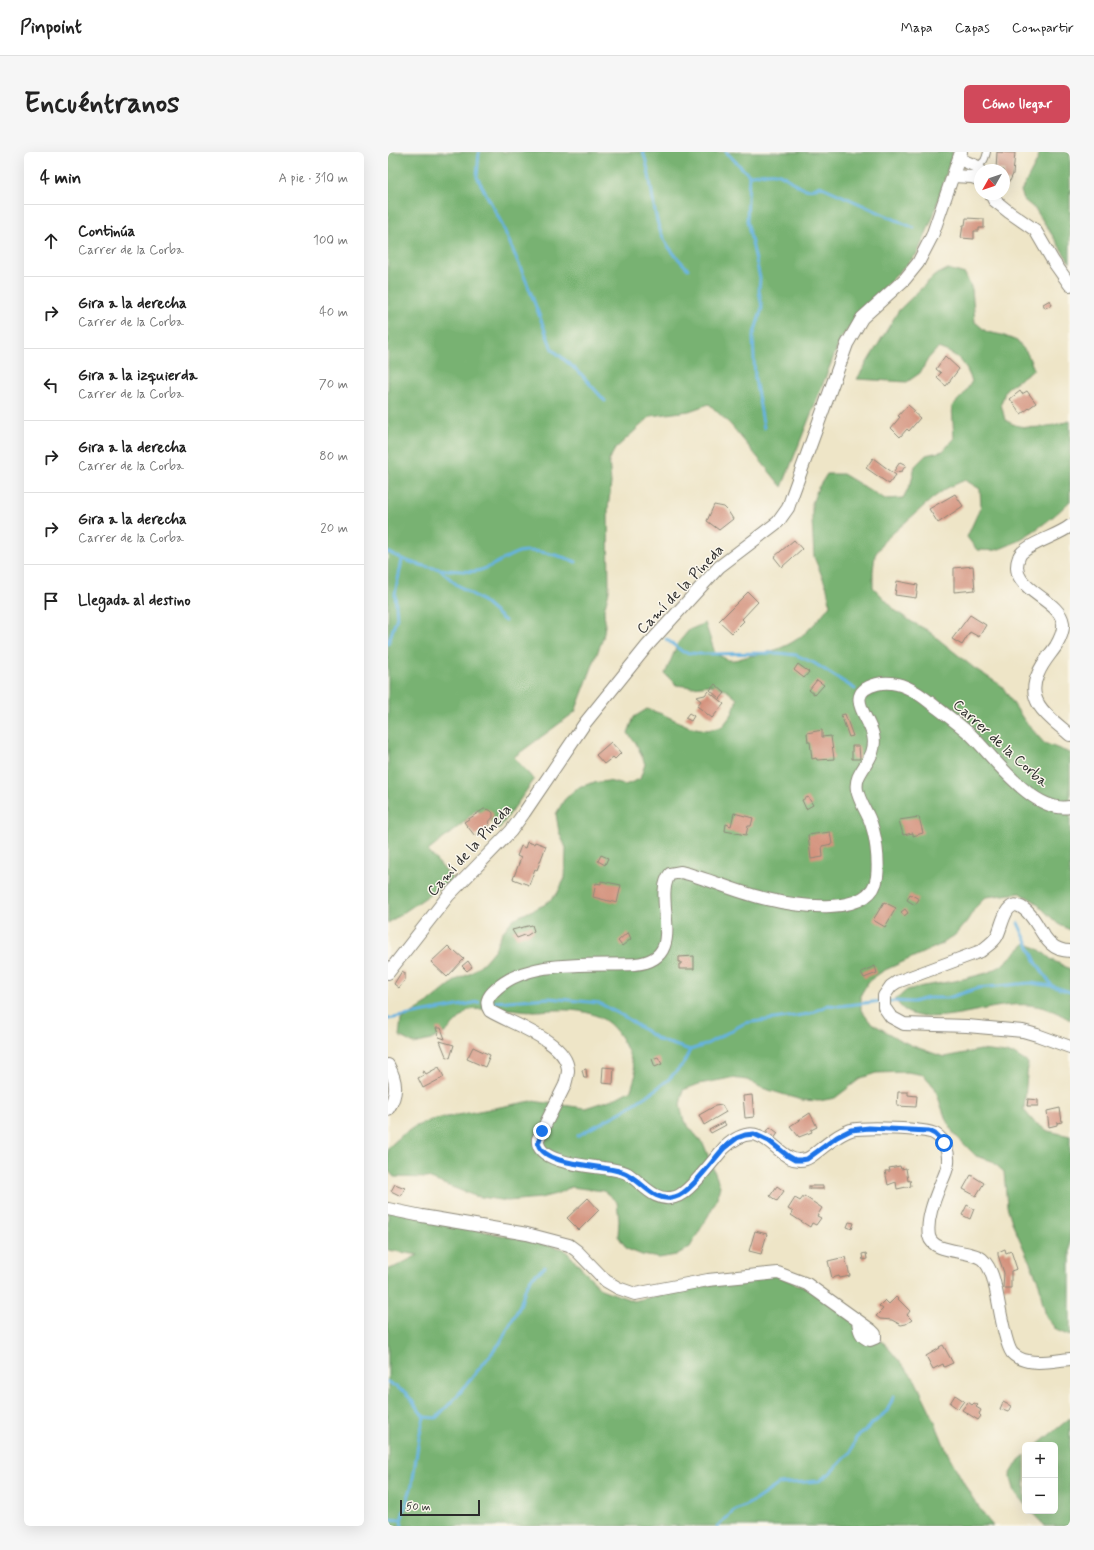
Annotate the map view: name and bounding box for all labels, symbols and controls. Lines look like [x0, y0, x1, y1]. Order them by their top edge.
text: Pinpoint [20, 15, 82, 40]
text: Mapa [901, 19, 933, 37]
text: Capas [955, 19, 990, 37]
text: Compartir [1012, 19, 1074, 37]
button: Cómo llegar [964, 85, 1070, 123]
text: Encuéntranos [24, 86, 180, 123]
north arrow [974, 164, 1010, 200]
text: 4 min [40, 167, 81, 189]
text: A pie · 310 m [278, 170, 348, 187]
text: Continúa [78, 222, 135, 242]
icon: ahead [40, 230, 62, 252]
text: 100 m [313, 232, 348, 249]
text: Carrer de la Corba [78, 242, 184, 259]
text: Gira a la derecha [78, 294, 187, 314]
icon: right [40, 302, 62, 324]
text: 40 m [319, 304, 348, 321]
text: Carrer de la Corba [78, 314, 184, 331]
text: Gira a la izquierda [78, 366, 197, 386]
icon: left [40, 374, 62, 396]
text: 70 m [319, 376, 348, 393]
text: Carrer de la Corba [78, 386, 184, 403]
text: Gira a la derecha [78, 438, 187, 458]
icon: right [40, 446, 62, 468]
text: 80 m [319, 448, 348, 465]
text: Carrer de la Corba [78, 458, 184, 475]
text: Gira a la derecha [78, 510, 187, 530]
icon: right [40, 518, 62, 540]
text: 20 m [320, 520, 348, 537]
text: Carrer de la Corba [78, 530, 184, 547]
street label: Camí de la Pineda [633, 541, 729, 639]
icon: arrive [40, 590, 62, 612]
text: Llegada al destino [78, 591, 191, 611]
street label: Carrer de la Corba [948, 695, 1053, 793]
street label: Camí de la Pineda [423, 800, 516, 901]
route end [533, 1122, 551, 1140]
route start [935, 1134, 953, 1152]
map controls [1022, 1442, 1058, 1514]
button: + [1022, 1442, 1058, 1478]
button: − [1022, 1478, 1058, 1514]
scale bar [400, 1498, 480, 1517]
text: 50 m [406, 1500, 431, 1514]

